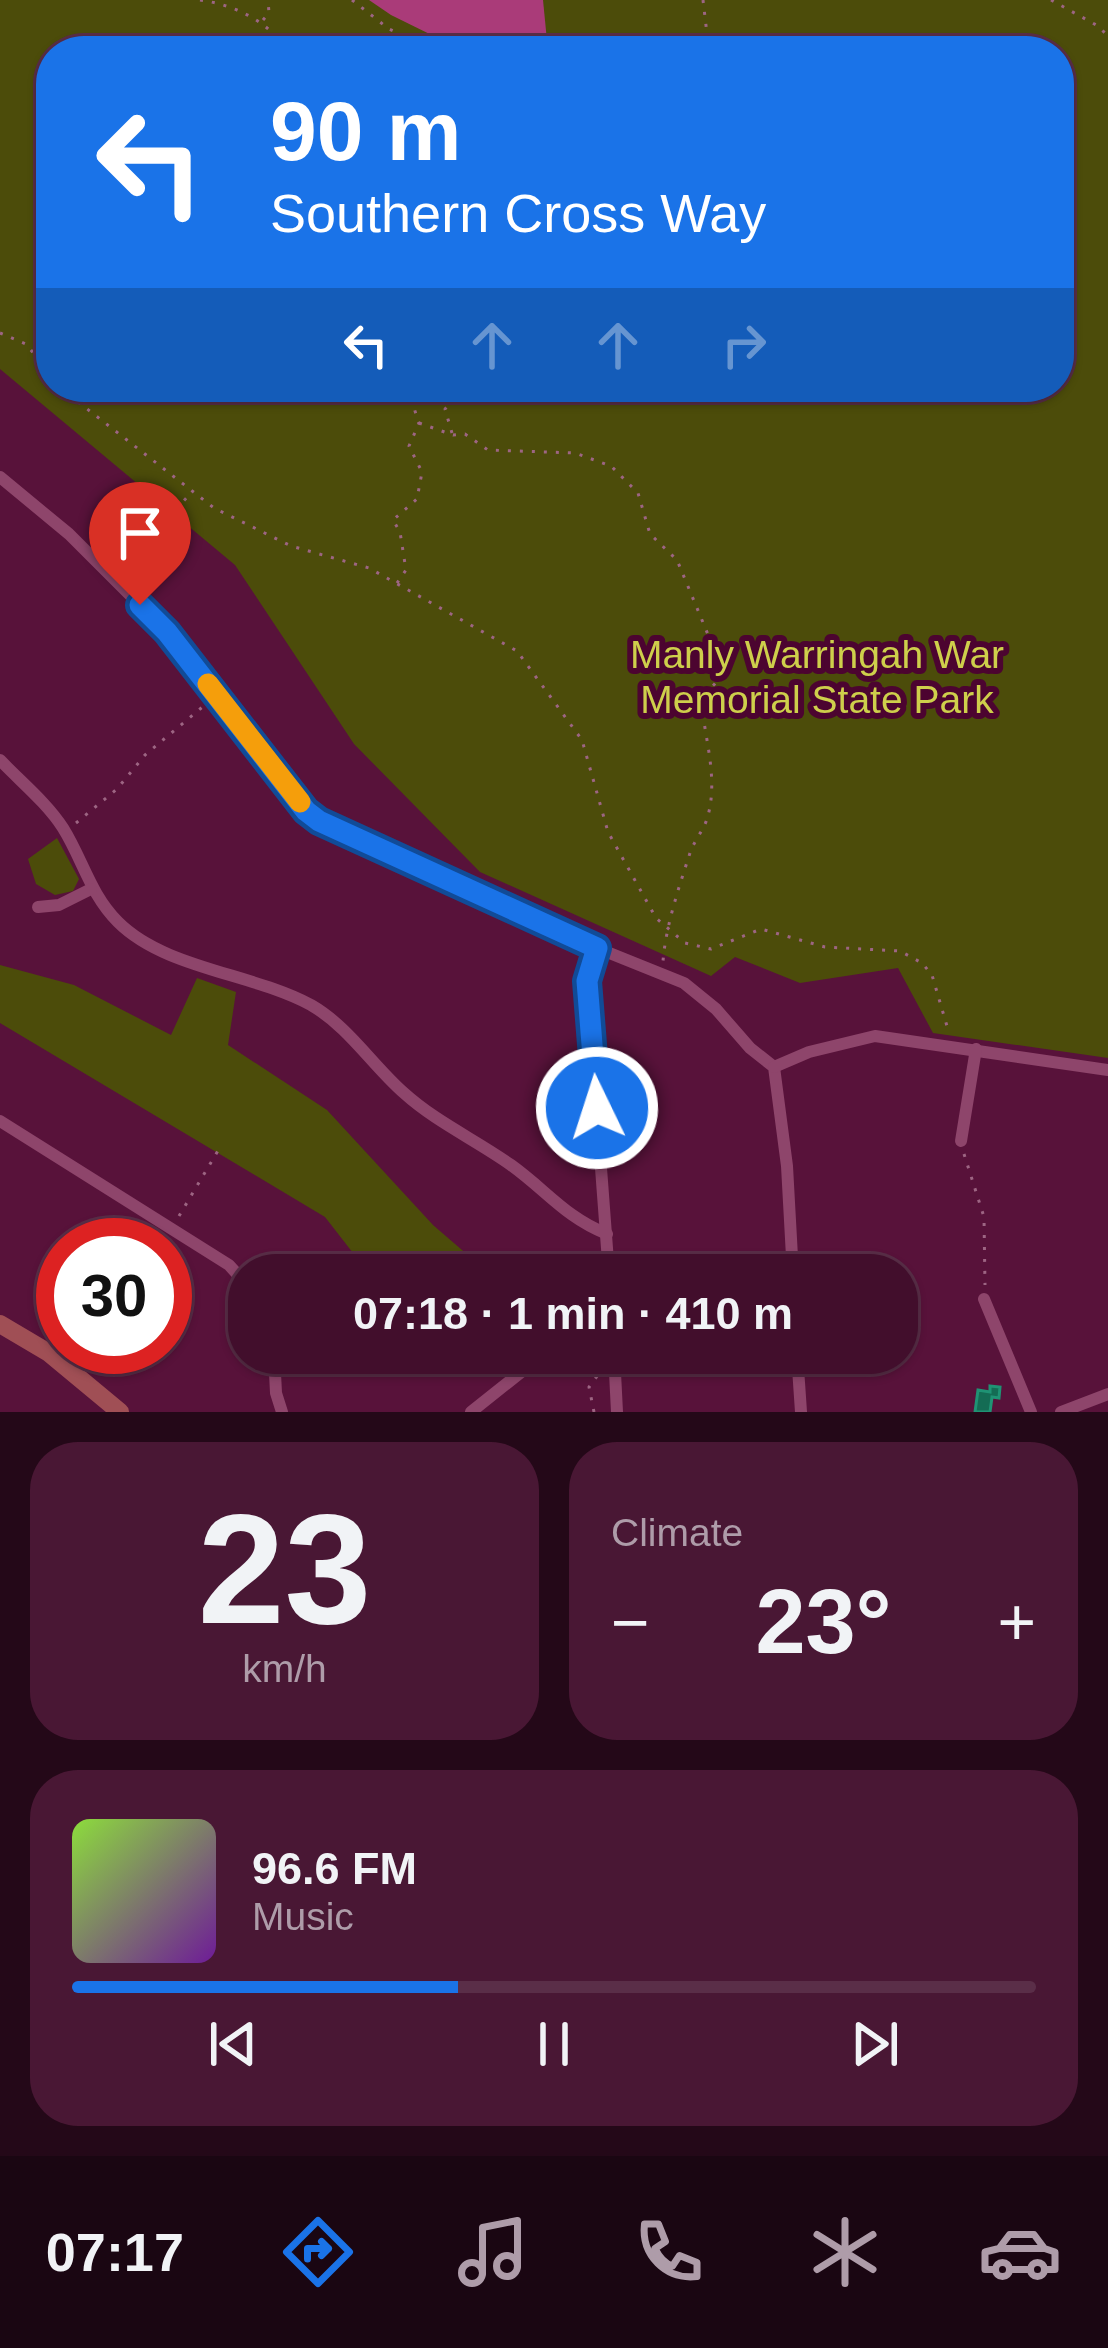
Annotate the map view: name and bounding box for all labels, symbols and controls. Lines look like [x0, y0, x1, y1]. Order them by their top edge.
icon: left [72, 84, 228, 240]
text: 90 m [270, 84, 461, 178]
text: Southern Cross Way [270, 183, 766, 243]
icon: left [333, 312, 399, 378]
icon: ahead [459, 312, 525, 378]
icon: ahead [585, 312, 651, 378]
icon: right [711, 312, 777, 378]
pin [89, 482, 191, 605]
icon: arrive [107, 500, 173, 566]
park label: Manly Warringah War Memorial State Park [630, 633, 1004, 721]
position arrow [534, 1045, 660, 1171]
speed limit sign: 30 [36, 1218, 192, 1374]
text: 07:18 · 1 min · 410 m [353, 1288, 793, 1339]
text: 23 [198, 1482, 371, 1656]
text: Climate [611, 1511, 743, 1554]
text: 23° [755, 1572, 892, 1672]
text: − [611, 1585, 650, 1659]
text: + [997, 1585, 1036, 1659]
text: km/h [242, 1647, 327, 1690]
text: 96.6 FM [252, 1843, 417, 1894]
text: Music [252, 1895, 354, 1938]
icon: previous [200, 2011, 266, 2077]
icon: pause [521, 2011, 587, 2077]
icon: next [842, 2011, 908, 2077]
icon: directions [276, 2210, 360, 2294]
icon: music [451, 2210, 535, 2294]
icon: phone [627, 2210, 711, 2294]
icon: climate [803, 2210, 887, 2294]
icon: car [978, 2210, 1062, 2294]
text: 07:17 [46, 2222, 184, 2282]

